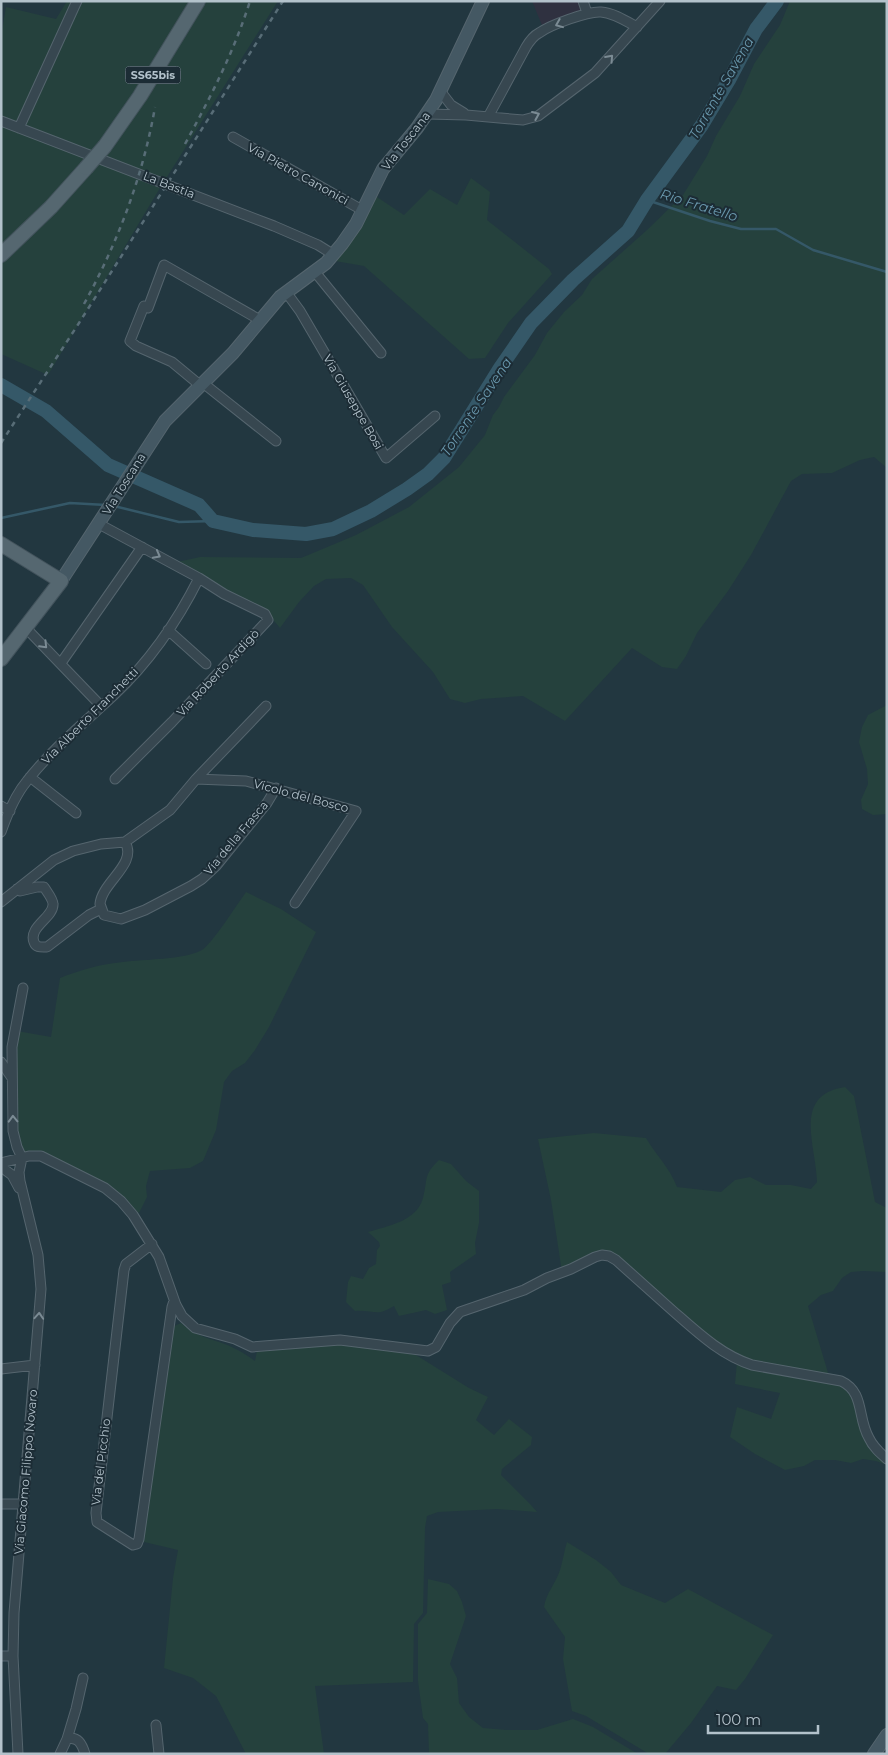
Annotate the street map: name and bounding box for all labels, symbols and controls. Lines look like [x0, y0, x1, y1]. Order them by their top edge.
one-way arrow [555, 18, 564, 29]
water label: Torrente Savena [684, 34, 758, 142]
one-way arrow [604, 54, 613, 63]
road number: SS65bis [126, 66, 180, 84]
street label: Via Toscana [378, 108, 433, 173]
one-way arrow [531, 111, 540, 122]
street label: Via Pietro Canonici [245, 140, 351, 208]
street label: La Bastia [141, 168, 197, 201]
water label: Rio Fratello [658, 185, 740, 225]
street label: Via Giuseppe Bosi [320, 351, 387, 452]
water label: Torrente Savena [436, 354, 516, 460]
street label: Via Toscana [99, 450, 149, 518]
one-way arrow [152, 549, 161, 559]
street label: Via Roberto Ardigò [173, 626, 262, 719]
one-way arrow [38, 639, 47, 648]
street label: Via Alberto Franchetti [38, 664, 141, 767]
street label: Vicolo del Bosco [252, 776, 350, 815]
street label: Via della Frasca [200, 798, 271, 878]
one-way arrow [7, 1114, 18, 1122]
one-way arrow [33, 1312, 44, 1320]
street label: Via Giacomo Filippo Novaro [11, 1389, 40, 1555]
street label: Via del Picchio [88, 1418, 113, 1506]
scale bar [708, 1702, 818, 1734]
text: 100 m [716, 1710, 761, 1729]

